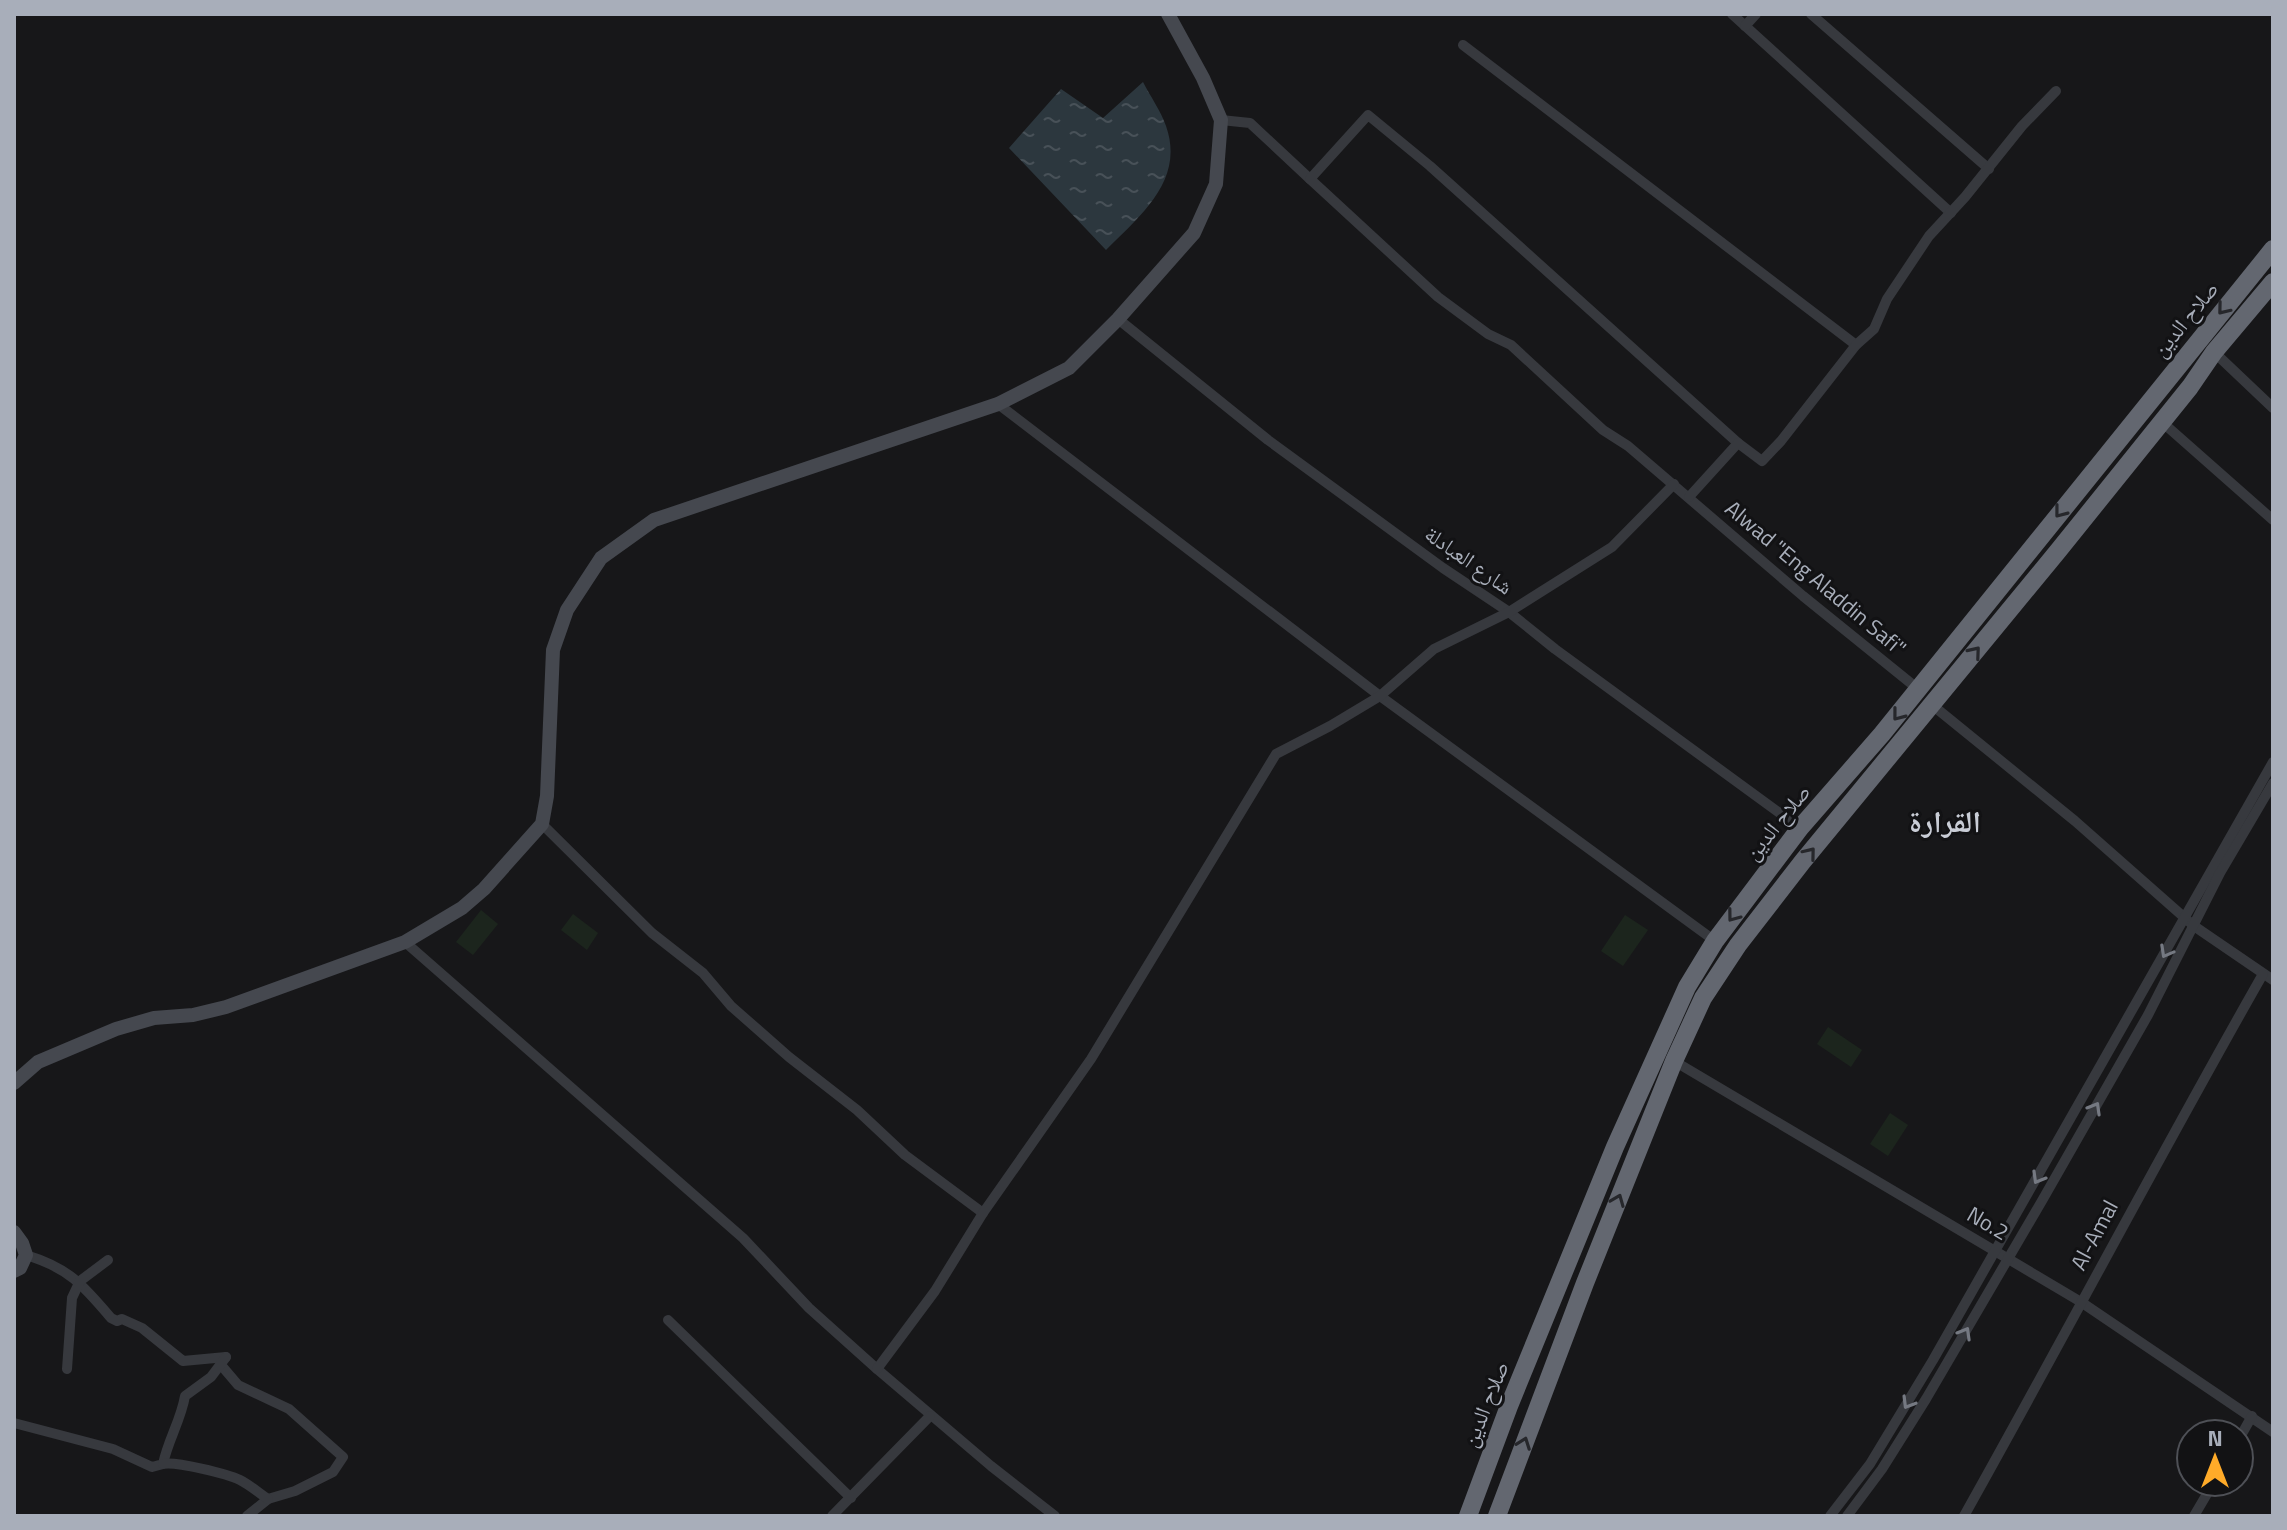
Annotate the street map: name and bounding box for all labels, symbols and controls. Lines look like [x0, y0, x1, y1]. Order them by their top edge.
street label: صلاح الدين [2143, 273, 2227, 365]
one-way arrow [2218, 300, 2233, 315]
street label: Alwad "Eng Aladdin Safi" [1718, 492, 1914, 664]
one-way arrow [2056, 503, 2070, 518]
street label: شارع العبادلة [1418, 517, 1520, 603]
one-way arrow [1965, 647, 1980, 662]
one-way arrow [1893, 706, 1907, 721]
street label: صلاح الدين [1735, 776, 1819, 868]
district label: القرارة [1909, 798, 1981, 844]
one-way arrow [1800, 848, 1815, 862]
one-way arrow [1729, 907, 1743, 922]
one-way arrow [2160, 943, 2176, 958]
one-way arrow [2085, 1102, 2101, 1117]
one-way arrow [2032, 1170, 2047, 1184]
one-way arrow [1608, 1194, 1625, 1208]
street label: Al-Amal [2061, 1194, 2127, 1276]
street label: No.2 [1961, 1197, 2015, 1249]
one-way arrow [1955, 1327, 1971, 1342]
street label: صلاح الدين [1452, 1356, 1518, 1452]
one-way arrow [1902, 1394, 1917, 1409]
north arrow [2175, 1418, 2255, 1498]
text: N [2207, 1421, 2223, 1455]
one-way arrow [1514, 1437, 1531, 1451]

